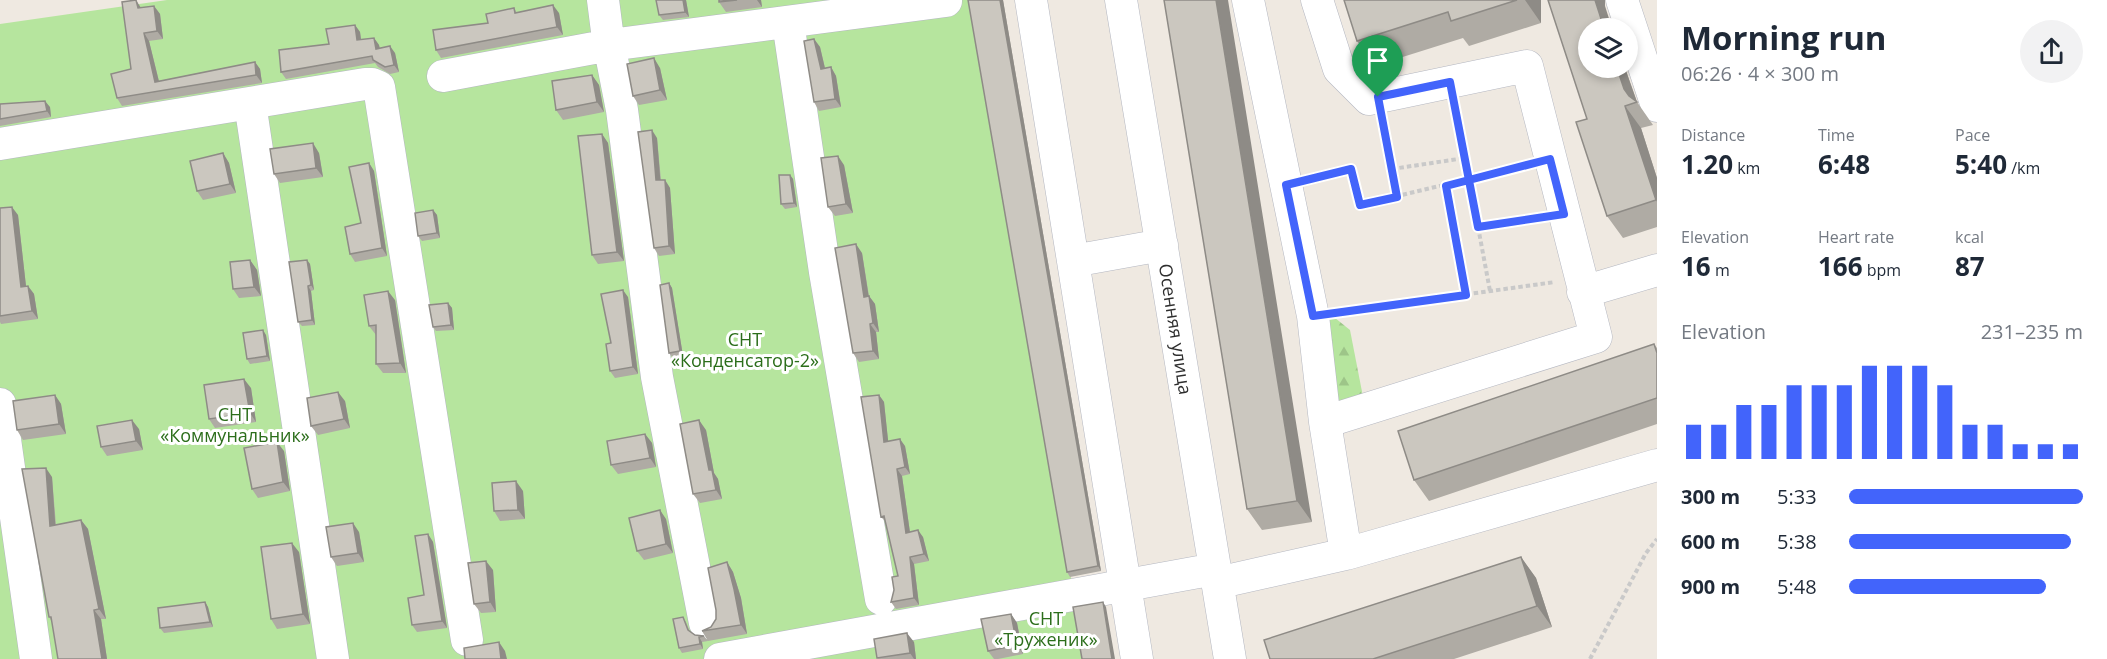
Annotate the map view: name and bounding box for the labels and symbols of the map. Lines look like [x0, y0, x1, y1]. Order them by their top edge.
pin [1352, 35, 1403, 97]
street label: Осенняя улица [1154, 262, 1198, 396]
park label: СНТ «Конденсатор-2» [671, 327, 819, 372]
park label: СНТ «Коммунальник» [160, 402, 310, 447]
park label: СНТ «Труженик» [994, 606, 1098, 651]

